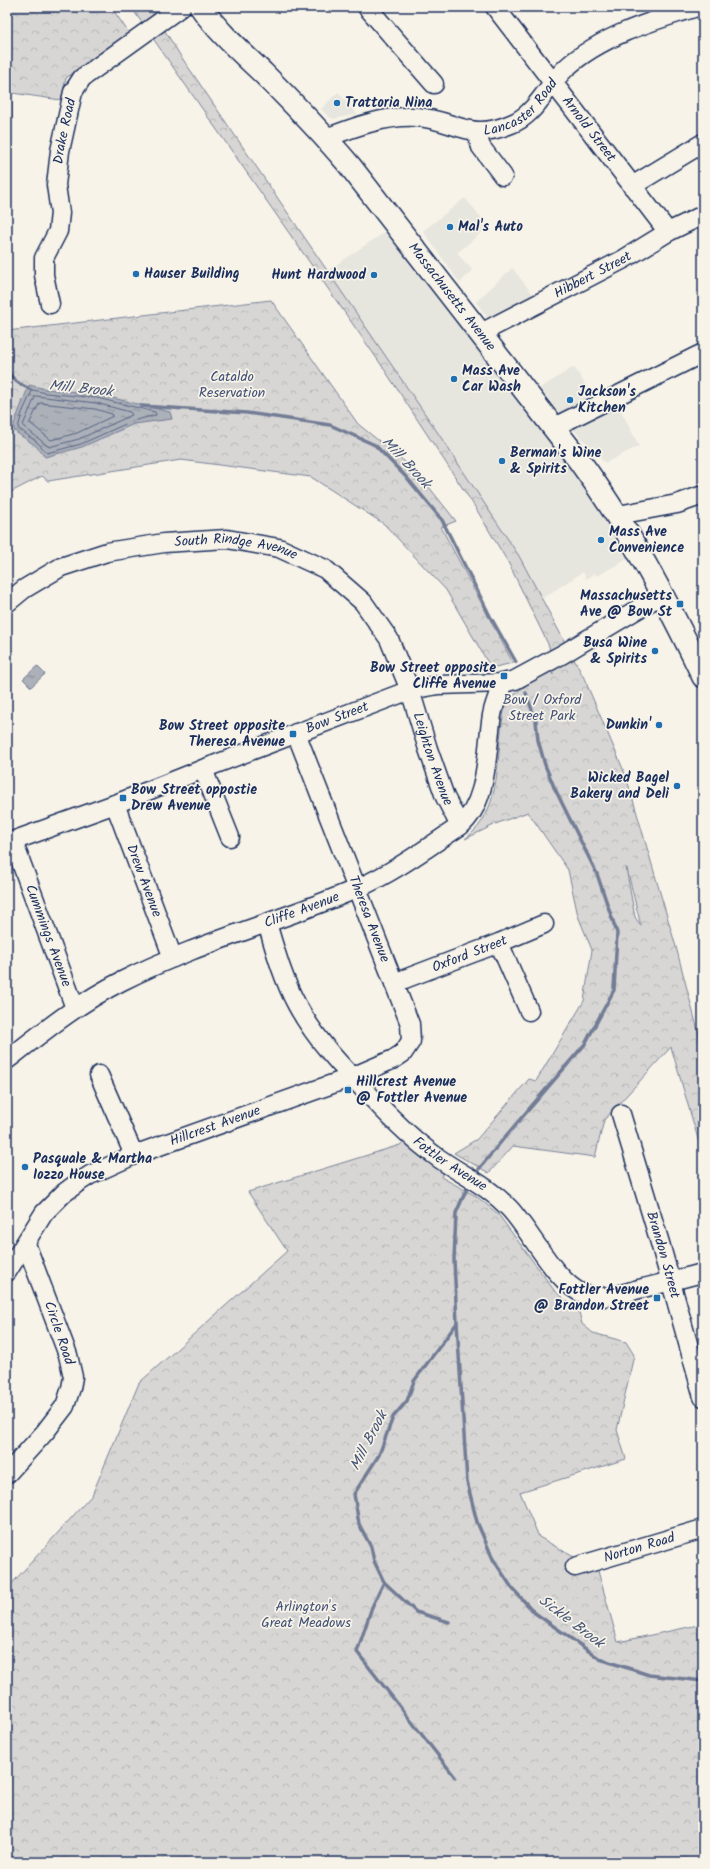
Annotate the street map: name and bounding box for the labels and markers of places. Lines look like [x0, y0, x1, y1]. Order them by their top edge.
place label: Trattoria Nina [345, 92, 432, 114]
marker: Trattoria Nina [332, 98, 342, 108]
place label: Mal's Auto [458, 216, 523, 238]
marker: Mal's Auto [445, 222, 455, 232]
place label: Hauser Building [144, 263, 240, 285]
place label: Hunt Hardwood [272, 264, 366, 286]
marker: Hauser Building [131, 269, 141, 279]
marker: Hunt Hardwood [369, 270, 379, 280]
place label: Mass Ave Car Wash [462, 360, 521, 398]
marker: Mass Ave Car Wash [449, 374, 459, 384]
place label: Jackson's Kitchen [578, 381, 636, 419]
marker: Jackson's Kitchen [565, 395, 575, 405]
place label: Berman's Wine & Spirits [510, 442, 601, 480]
marker: Berman's Wine & Spirits [497, 456, 507, 466]
place label: Mass Ave Convenience [609, 521, 684, 559]
marker: Mass Ave Convenience [596, 535, 606, 545]
place label: Massachusetts Ave @ Bow St [580, 585, 673, 623]
marker: Massachusetts Ave @ Bow St [675, 599, 685, 609]
place label: Busa Wine & Spirits [583, 632, 647, 670]
marker: Busa Wine & Spirits [650, 646, 660, 656]
place label: Bow Street opposite Cliffe Avenue [370, 657, 496, 695]
marker: Bow Street opposite Cliffe Avenue [499, 671, 509, 681]
place label: Dunkin' [606, 714, 652, 736]
place label: Bow Street opposite Theresa Avenue [159, 715, 285, 753]
marker: Dunkin' [654, 720, 664, 730]
marker: Bow Street opposite Theresa Avenue [288, 729, 298, 739]
place label: Wicked Bagel Bakery and Deli [570, 767, 669, 805]
place label: Bow Street oppostie Drew Avenue [131, 779, 257, 817]
marker: Wicked Bagel Bakery and Deli [672, 781, 682, 791]
marker: Bow Street oppostie Drew Avenue [118, 793, 128, 803]
place label: Hillcrest Avenue @ Fottler Avenue [356, 1071, 467, 1109]
marker: Hillcrest Avenue @ Fottler Avenue [343, 1085, 353, 1095]
place label: Pasquale & Martha Iozzo House [33, 1148, 152, 1186]
marker: Pasquale & Martha Iozzo House [20, 1162, 30, 1172]
place label: Fottler Avenue @ Brandon Street [534, 1279, 650, 1317]
marker: Fottler Avenue @ Brandon Street [652, 1293, 662, 1303]

